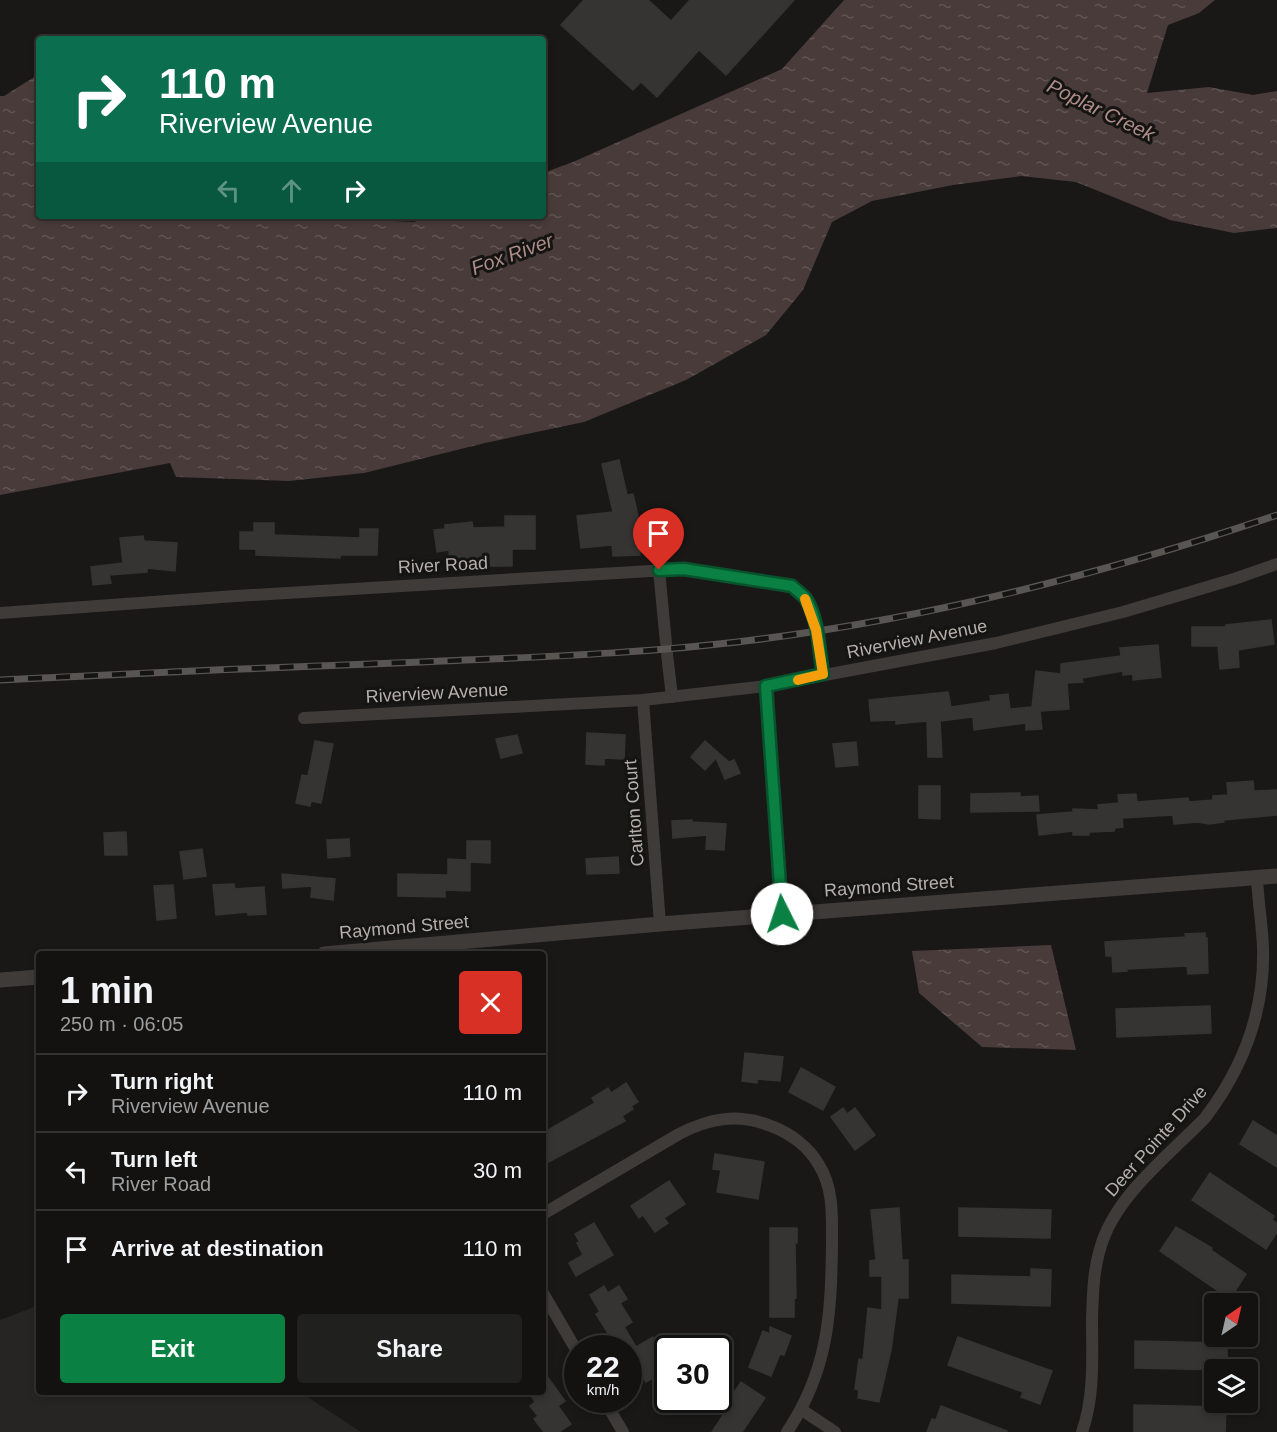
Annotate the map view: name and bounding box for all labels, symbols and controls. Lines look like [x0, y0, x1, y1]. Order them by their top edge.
icon: right [60, 60, 138, 138]
text: 110 m [159, 60, 276, 107]
water label: Poplar Creek [1044, 75, 1159, 146]
text: Riverview Avenue [159, 109, 373, 139]
icon: left [212, 174, 245, 207]
icon: ahead [275, 174, 308, 207]
icon: right [338, 174, 371, 207]
water label: Fox River [468, 229, 557, 279]
pin [633, 508, 684, 570]
icon: arrive [642, 517, 675, 550]
street label: River Road [398, 553, 488, 577]
street label: Riverview Avenue [845, 616, 989, 662]
street label: Riverview Avenue [365, 679, 509, 707]
street label: Carlton Court [620, 759, 648, 867]
street label: Raymond Street [823, 871, 955, 901]
position arrow [750, 882, 814, 946]
street label: Raymond Street [338, 911, 470, 943]
text: 1 min [60, 970, 154, 1011]
button: close [459, 971, 522, 1034]
text: 250 m · 06:05 [60, 1013, 183, 1035]
text: Turn right [111, 1069, 213, 1094]
icon: right [60, 1077, 93, 1110]
text: 110 m [462, 1080, 522, 1105]
street label: Deer Pointe Drive [1101, 1082, 1211, 1200]
text: Riverview Avenue [111, 1095, 270, 1117]
text: Turn left [111, 1147, 197, 1172]
icon: left [60, 1155, 93, 1188]
text: 30 m [473, 1158, 522, 1183]
text: River Road [111, 1173, 211, 1195]
icon: arrive [60, 1233, 93, 1266]
text: Arrive at destination [111, 1236, 324, 1261]
text: 110 m [462, 1236, 522, 1261]
north arrow [1204, 1293, 1258, 1347]
map controls [1204, 1293, 1258, 1413]
button: Exit [60, 1314, 285, 1383]
button: Share [297, 1314, 522, 1383]
speed limit sign: 30 [654, 1335, 732, 1413]
text: 22 [586, 1350, 620, 1383]
button: layers [1204, 1359, 1258, 1413]
text: km/h [587, 1381, 619, 1398]

